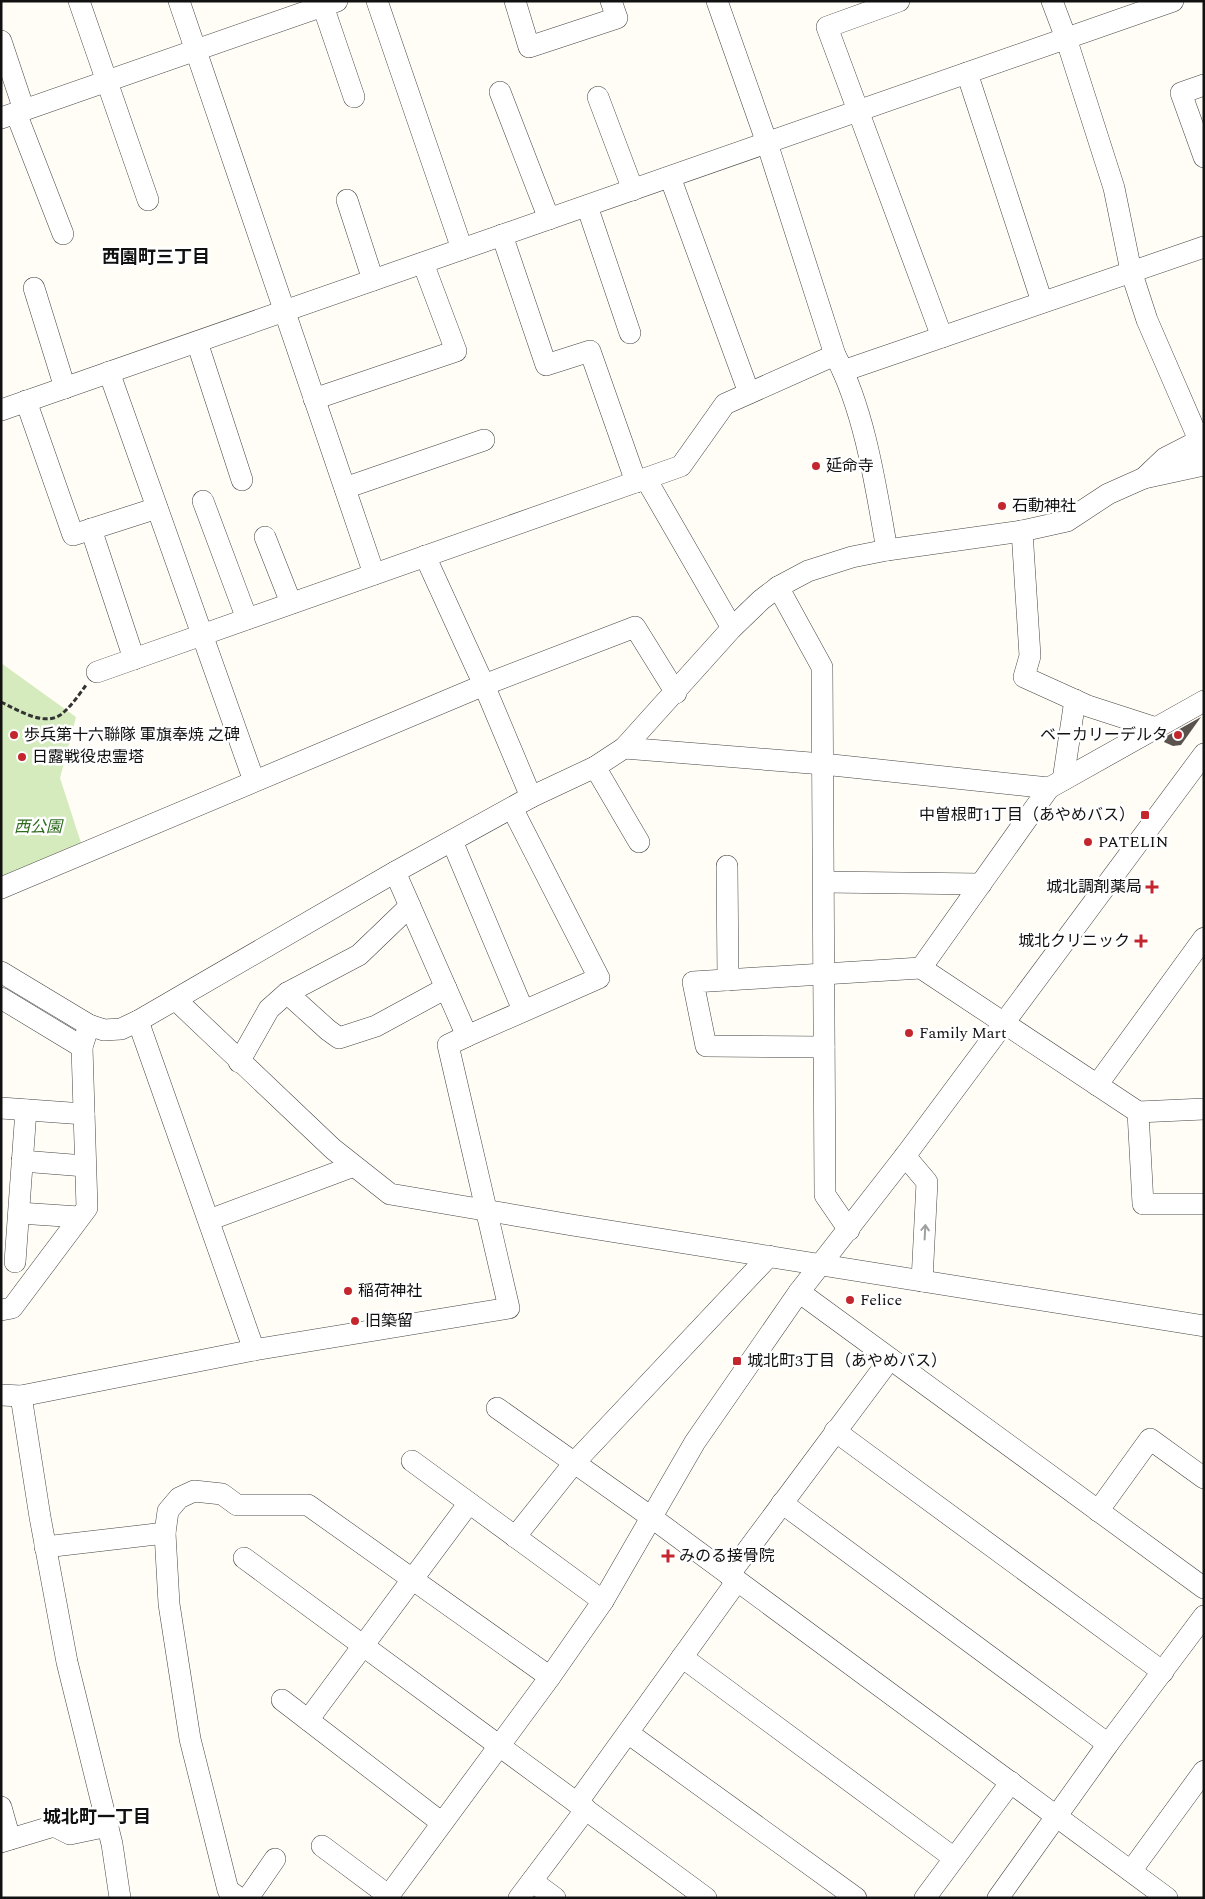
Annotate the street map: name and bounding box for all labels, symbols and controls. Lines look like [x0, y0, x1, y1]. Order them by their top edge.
district label: 西園町三丁目 [102, 244, 210, 271]
place label: 延命寺 [826, 454, 874, 478]
marker: 延命寺 [810, 460, 822, 472]
place label: 石動神社 [1012, 494, 1076, 518]
marker: 石動神社 [996, 500, 1008, 512]
place label: 歩兵第十六聯隊 軍旗奉焼 之碑 [24, 723, 240, 747]
place label: ベーカリーデルタ [1040, 723, 1168, 747]
marker: 歩兵第十六聯隊 軍旗奉焼 之碑 [8, 729, 20, 741]
marker: ベーカリーデルタ [1172, 729, 1184, 741]
place label: 日露戦役忠霊塔 [32, 745, 144, 769]
marker: 日露戦役忠霊塔 [16, 751, 28, 763]
place label: 中曽根町1丁目（あやめバス） [919, 803, 1135, 827]
marker: 中曽根町1丁目（あやめバス） [1139, 809, 1151, 821]
park label: 西公園 [14, 815, 64, 839]
place label: PATELIN [1098, 830, 1169, 854]
marker: PATELIN [1082, 836, 1094, 848]
place label: 城北調剤薬局 [1046, 875, 1142, 899]
marker: 城北調剤薬局 [1146, 881, 1158, 893]
place label: 城北クリニック [1018, 929, 1130, 953]
marker: 城北クリニック [1134, 934, 1148, 948]
place label: Family Mart [919, 1021, 1007, 1045]
marker: Family Mart [903, 1027, 915, 1039]
one-way arrow [920, 1225, 929, 1241]
place label: 稲荷神社 [358, 1279, 422, 1303]
marker: 稲荷神社 [342, 1285, 354, 1297]
place label: Felice [860, 1288, 902, 1312]
marker: Felice [844, 1294, 856, 1306]
place label: 旧築留 [365, 1309, 413, 1333]
marker: 旧築留 [349, 1315, 361, 1327]
place label: 城北町3丁目（あやめバス） [747, 1349, 947, 1373]
marker: 城北町3丁目（あやめバス） [731, 1355, 743, 1367]
place label: みのる接骨院 [679, 1544, 775, 1568]
marker: みのる接骨院 [661, 1549, 675, 1563]
district label: 城北町一丁目 [43, 1804, 151, 1831]

